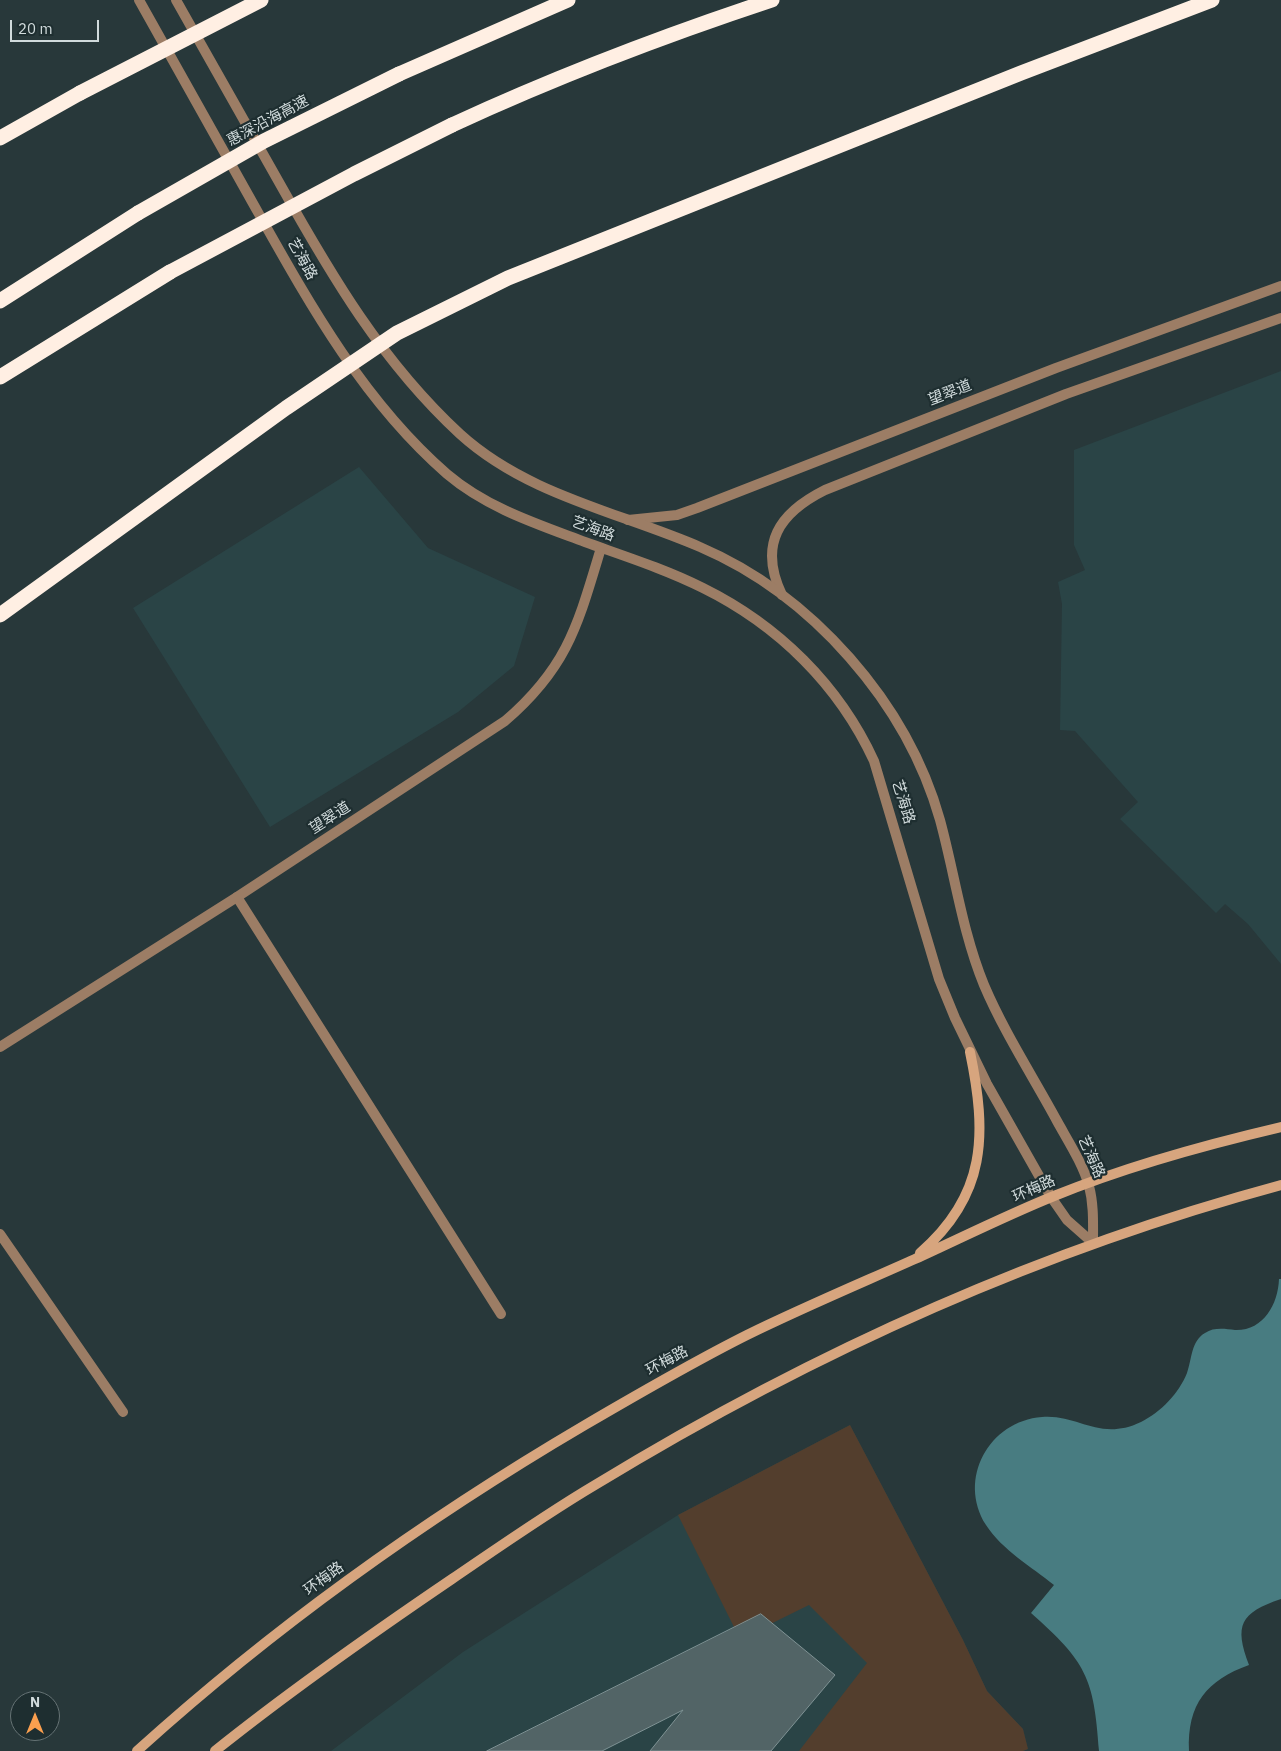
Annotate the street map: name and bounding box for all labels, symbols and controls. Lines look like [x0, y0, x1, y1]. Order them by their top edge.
scale bar [12, 10, 101, 42]
text: 20 m [18, 19, 53, 38]
street label: 惠深沿海高速 [224, 92, 312, 150]
street label: 艺海路 [283, 235, 321, 283]
street label: 望翠道 [926, 377, 974, 409]
street label: 艺海路 [569, 513, 617, 545]
street label: 艺海路 [888, 778, 918, 826]
street label: 望翠道 [306, 798, 354, 838]
street label: 艺海路 [1074, 1133, 1108, 1181]
street label: 环梅路 [1010, 1172, 1058, 1206]
street label: 环梅路 [643, 1342, 691, 1380]
street label: 环梅路 [301, 1558, 347, 1600]
north arrow [10, 1691, 60, 1741]
text: N [30, 1693, 40, 1711]

